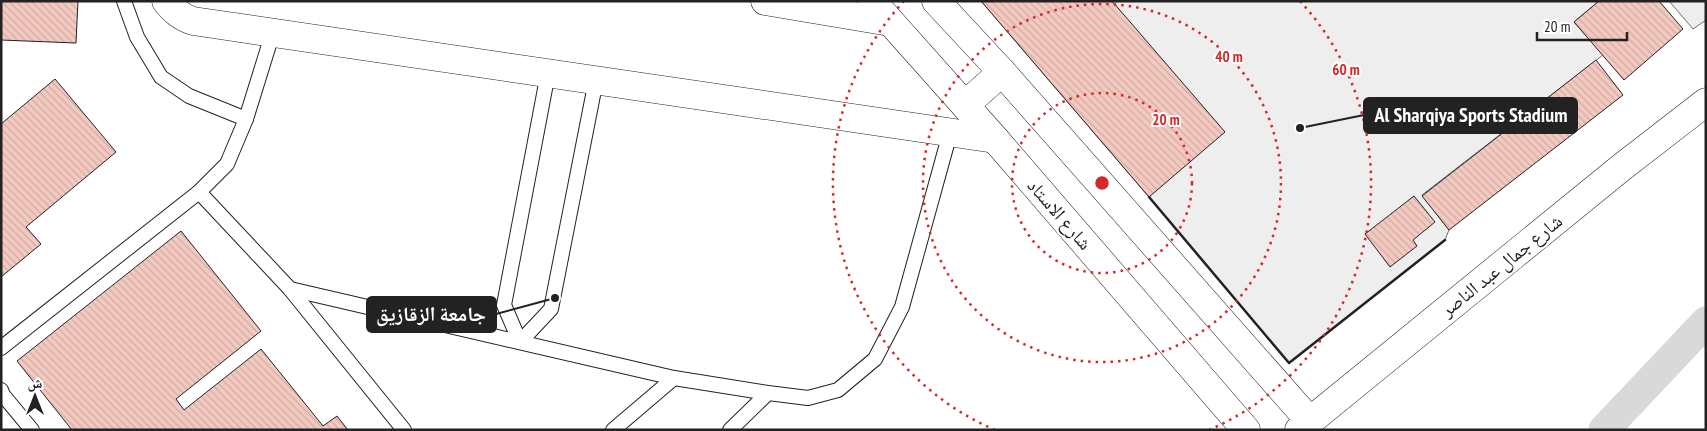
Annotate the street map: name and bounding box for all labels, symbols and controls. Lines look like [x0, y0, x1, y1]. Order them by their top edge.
scale bar [1537, 10, 1627, 42]
text: 20 m [1544, 17, 1570, 36]
text: 40 m [1215, 47, 1243, 66]
text: 60 m [1332, 60, 1360, 79]
callout: Al Sharqiya Sports Stadium [1364, 98, 1577, 133]
text: Al Sharqiya Sports Stadium [1374, 102, 1567, 128]
text: 20 m [1152, 110, 1180, 129]
street label: شارع الاستاد [1023, 173, 1097, 255]
centre of rings [1093, 174, 1111, 192]
street label: شارع جمال عبد الناصر [1434, 208, 1567, 322]
callout: جامعة الزقازيق [367, 297, 496, 332]
text: جامعة الزقازيق [376, 301, 486, 327]
north arrow [10, 371, 60, 421]
text: ش [28, 374, 43, 392]

